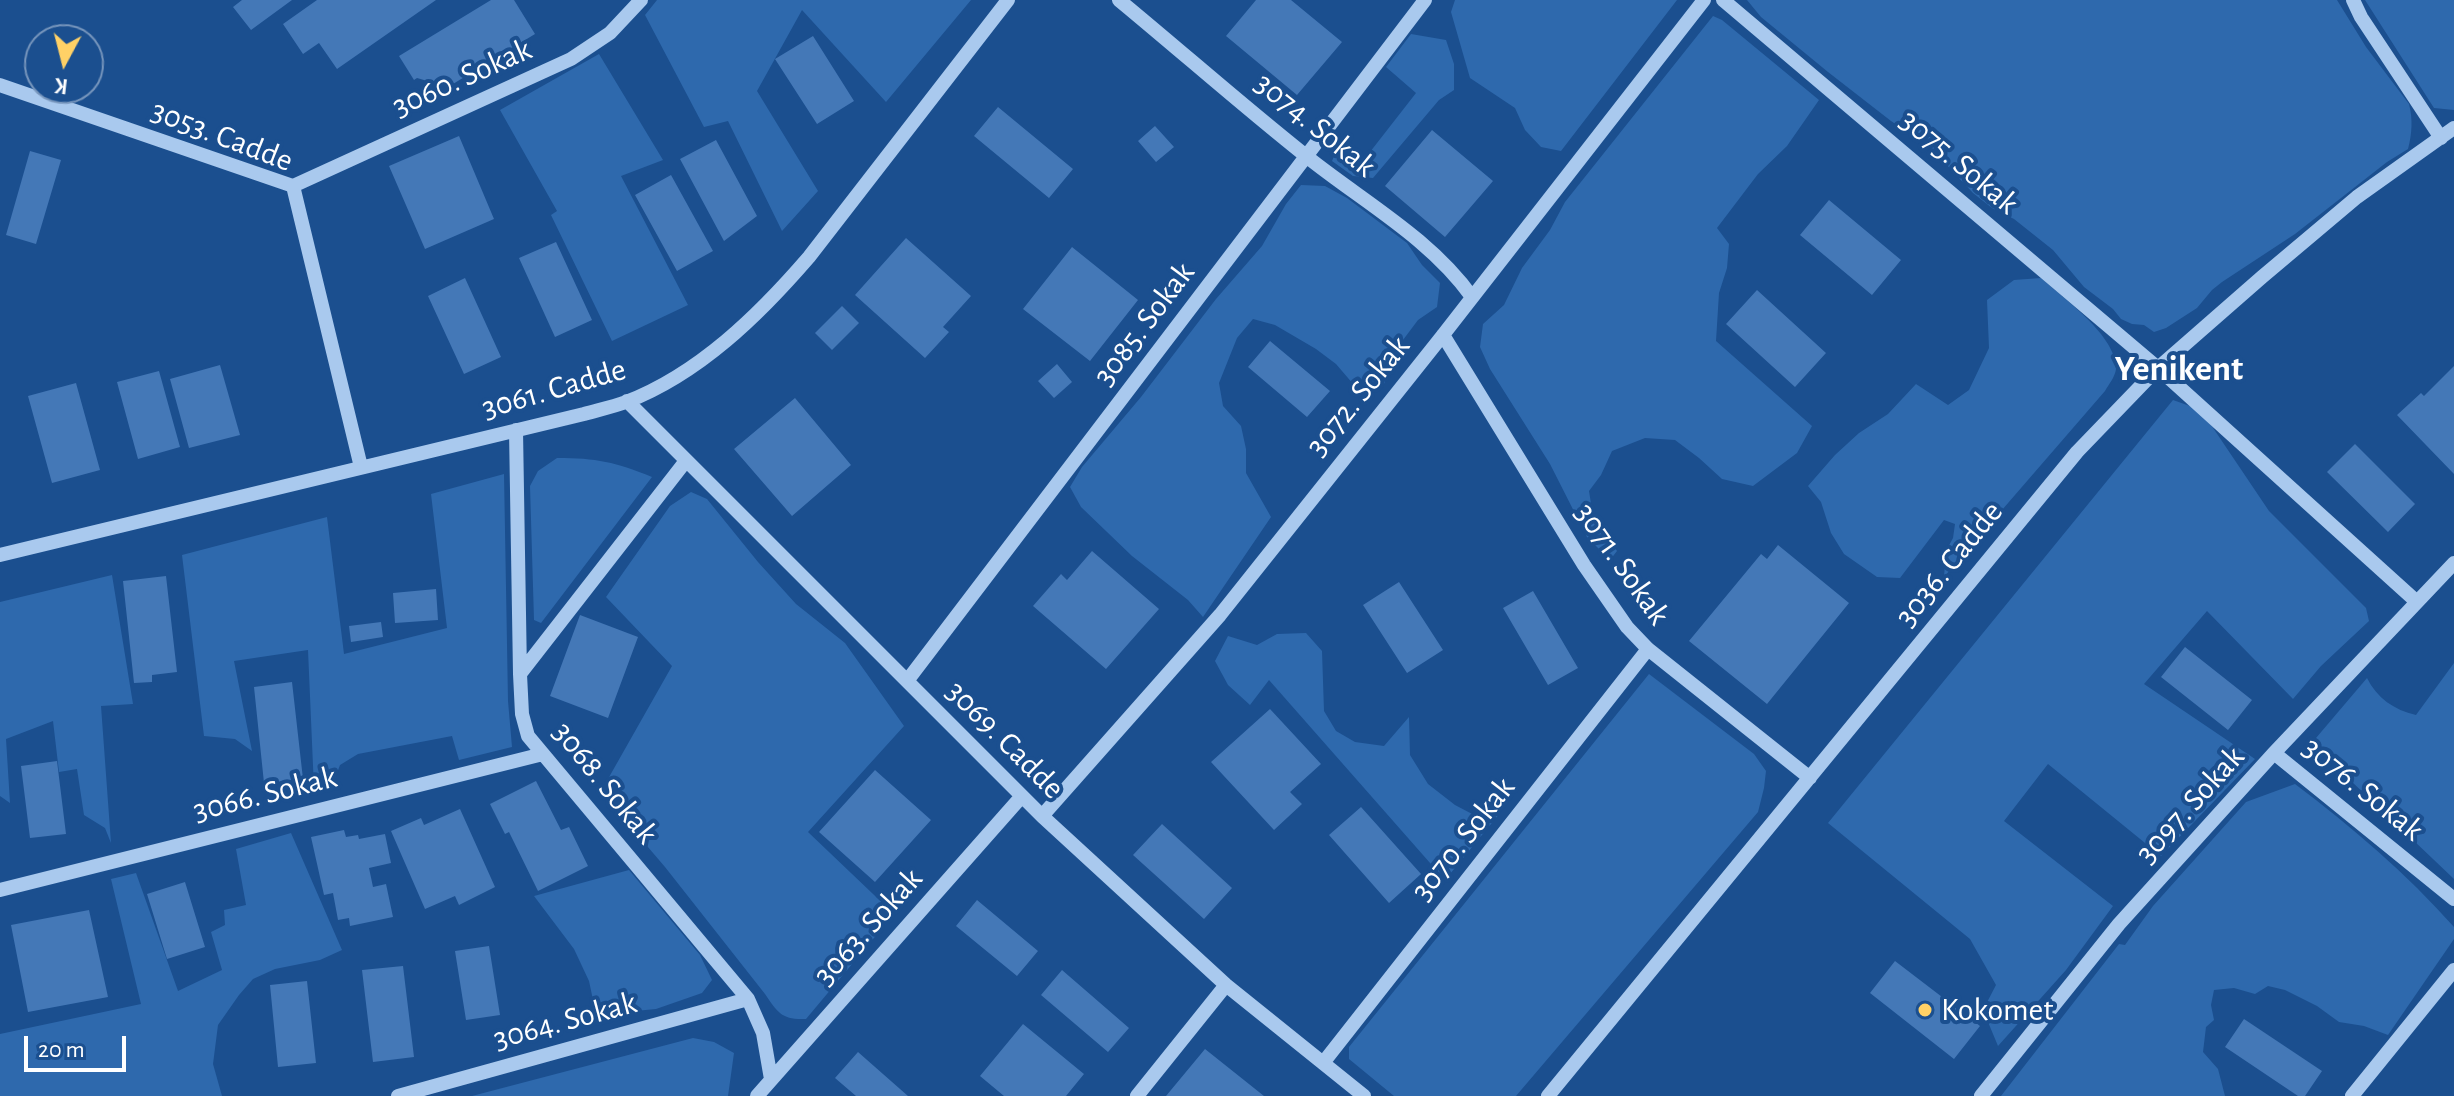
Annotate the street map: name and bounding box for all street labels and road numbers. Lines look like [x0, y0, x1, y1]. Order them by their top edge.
street label: 3060. Sokak [387, 30, 537, 126]
street label: 3074. Sokak [1247, 64, 1383, 186]
street label: 3053. Cadde [146, 91, 298, 181]
street label: 3075. Sokak [1892, 101, 2026, 223]
street label: 3085. Sokak [1085, 255, 1203, 393]
street label: 3072. Sokak [1298, 328, 1418, 464]
street label: 3061. Cadde [478, 350, 630, 428]
street label: 3036. Cadde [1887, 494, 2011, 634]
street label: 3071. Sokak [1566, 495, 1678, 633]
street label: 3069. Cadde [938, 673, 1072, 807]
street label: 3068. Sokak [544, 714, 666, 852]
street label: 3076. Sokak [2295, 729, 2431, 849]
street label: 3097. Sokak [2127, 738, 2253, 872]
street label: 3066. Sokak [189, 758, 341, 830]
street label: 3070. Sokak [1403, 769, 1523, 909]
street label: 3063. Sokak [805, 860, 931, 994]
street label: 3064. Sokak [489, 983, 641, 1059]

